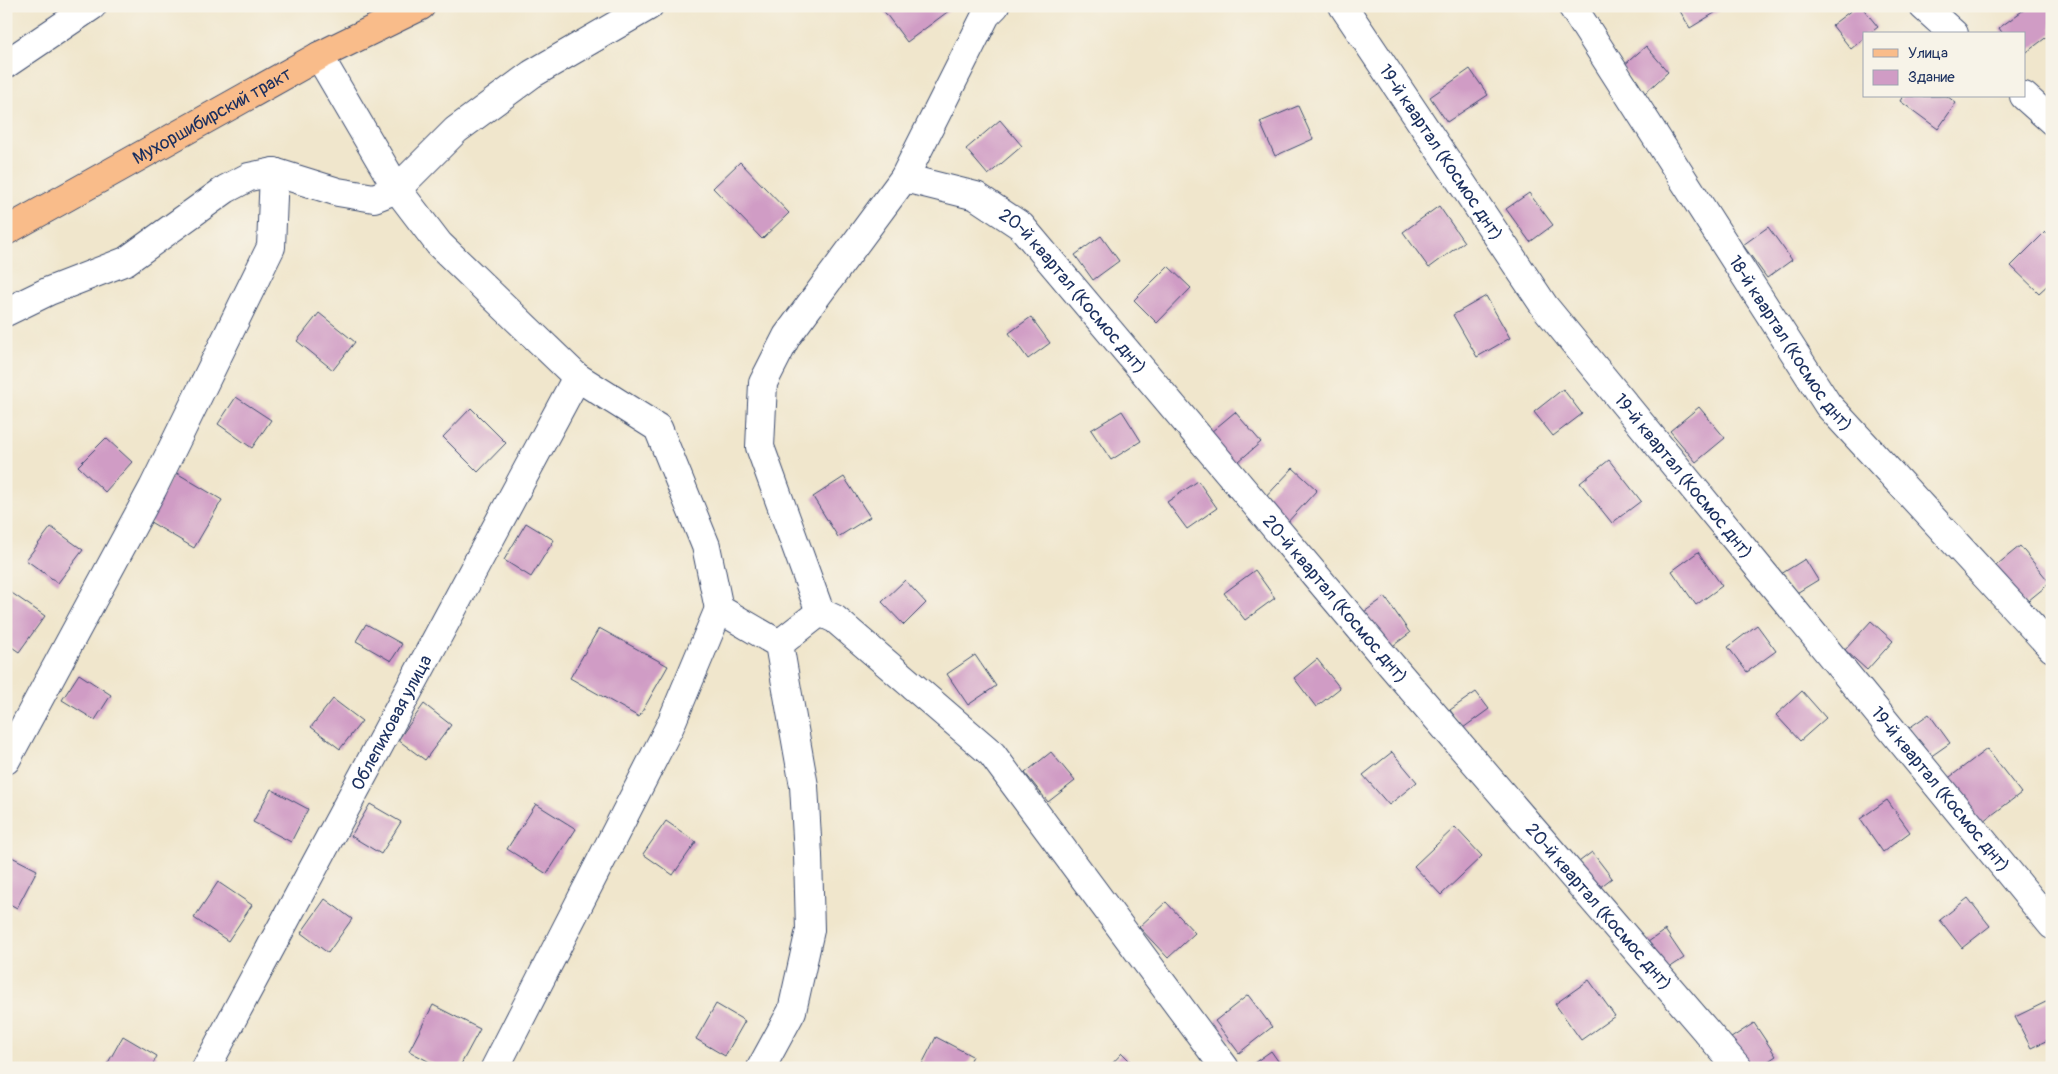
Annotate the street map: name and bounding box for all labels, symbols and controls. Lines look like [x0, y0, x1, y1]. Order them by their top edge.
legend [1863, 32, 2026, 98]
text: Улица [1908, 44, 1948, 63]
street label: 19-й квартал (Космос днт) [1373, 60, 1508, 245]
street label: Мухоршибирский тракт [129, 63, 296, 170]
text: Здание [1908, 68, 1955, 87]
street label: 20-й квартал (Космос днт) [995, 204, 1151, 378]
street label: 18-й квартал (Космос днт) [1723, 251, 1857, 436]
street label: 19-й квартал (Космос днт) [1609, 389, 1758, 564]
street label: 20-й квартал (Космос днт) [1257, 510, 1413, 688]
street label: Облепиховая улица [346, 651, 438, 795]
street label: 19-й квартал (Космос днт) [1866, 702, 2015, 877]
street label: 20-й квартал (Космос днт) [1520, 818, 1677, 995]

